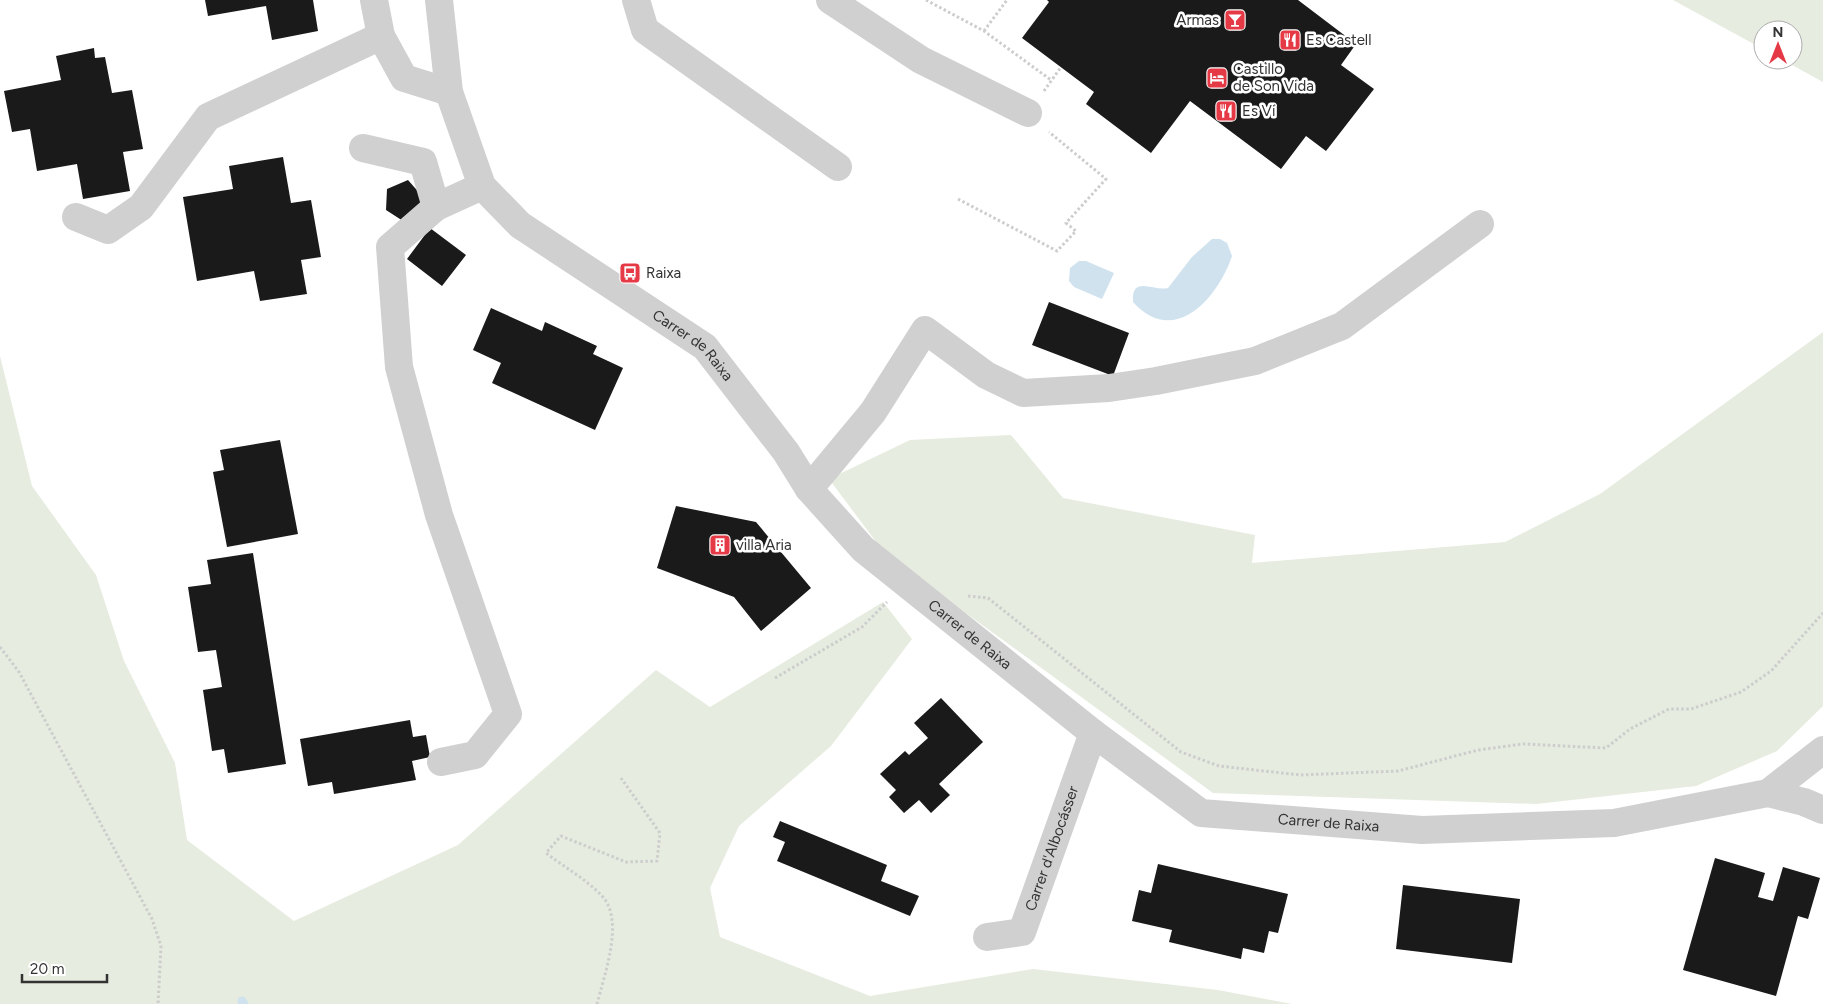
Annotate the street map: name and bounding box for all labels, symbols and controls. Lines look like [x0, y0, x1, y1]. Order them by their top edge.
bar icon: Armas [1223, 8, 1247, 32]
place label: Armas [1176, 11, 1219, 29]
north arrow [1753, 20, 1803, 70]
text: N [1773, 24, 1783, 41]
restaurant icon: Es Castell [1278, 28, 1302, 52]
place label: Es Castell [1306, 31, 1371, 49]
place label: Castillo de Son Vida [1233, 60, 1314, 95]
hotel icon: Castillo de Son Vida [1205, 66, 1229, 90]
restaurant icon: Es Vi [1214, 99, 1238, 123]
place label: Es Vi [1242, 102, 1275, 120]
bus stop icon: Raixa [618, 261, 642, 285]
place label: Raixa [646, 264, 681, 282]
street label: Carrer de Raixa [649, 306, 737, 385]
building icon: villa Aria [708, 533, 732, 557]
place label: villa Aria [736, 536, 792, 554]
street label: Carrer de Raixa [925, 596, 1015, 673]
street label: Carrer d'Albocásser [1021, 784, 1082, 913]
street label: Carrer de Raixa [1277, 810, 1380, 836]
scale bar [22, 952, 108, 984]
text: 20 m [30, 960, 64, 978]

